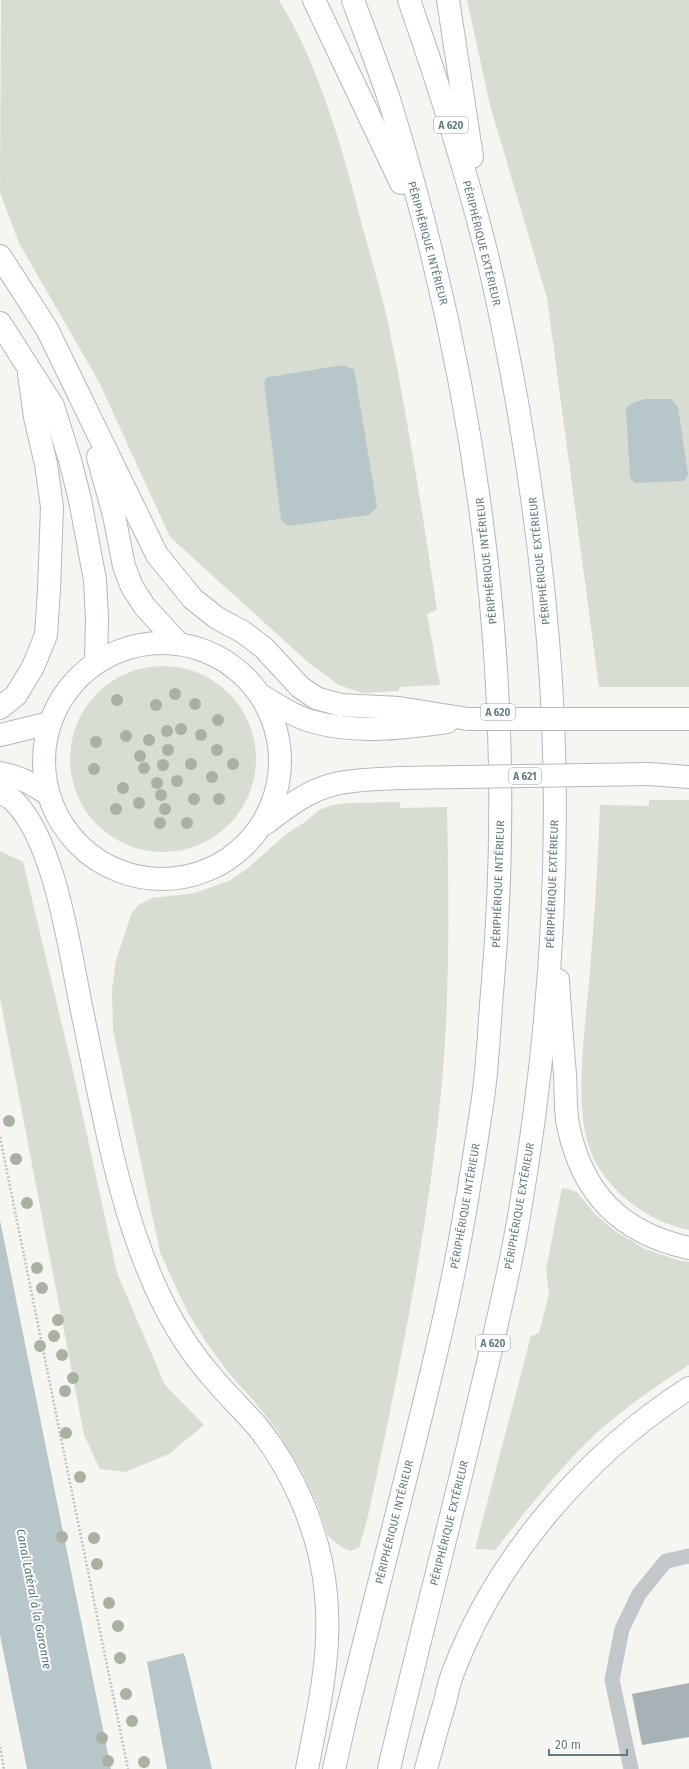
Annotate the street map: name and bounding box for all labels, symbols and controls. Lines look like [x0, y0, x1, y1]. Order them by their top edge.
road number: A 620 [434, 117, 468, 133]
street label: PÉRIPHÉRIQUE EXTÉRIEUR [460, 179, 504, 307]
street label: PÉRIPHÉRIQUE INTÉRIEUR [405, 180, 451, 307]
street label: PÉRIPHÉRIQUE INTÉRIEUR [472, 496, 500, 625]
street label: PÉRIPHÉRIQUE EXTÉRIEUR [525, 496, 553, 626]
road number: A 620 [481, 704, 515, 720]
road number: A 621 [509, 768, 541, 784]
street label: PÉRIPHÉRIQUE EXTÉRIEUR [543, 819, 561, 949]
street label: PÉRIPHÉRIQUE INTÉRIEUR [489, 820, 507, 948]
street label: PÉRIPHÉRIQUE EXTÉRIEUR [501, 1141, 537, 1271]
street label: PÉRIPHÉRIQUE INTÉRIEUR [447, 1142, 483, 1270]
road number: A 620 [476, 1335, 510, 1351]
street label: PÉRIPHÉRIQUE INTÉRIEUR [372, 1458, 416, 1586]
street label: PÉRIPHÉRIQUE EXTÉRIEUR [427, 1459, 471, 1587]
water label: Canal Latéral à la Garonne [14, 1528, 54, 1670]
scale bar [549, 1731, 627, 1757]
text: 20 m [555, 1738, 581, 1752]

